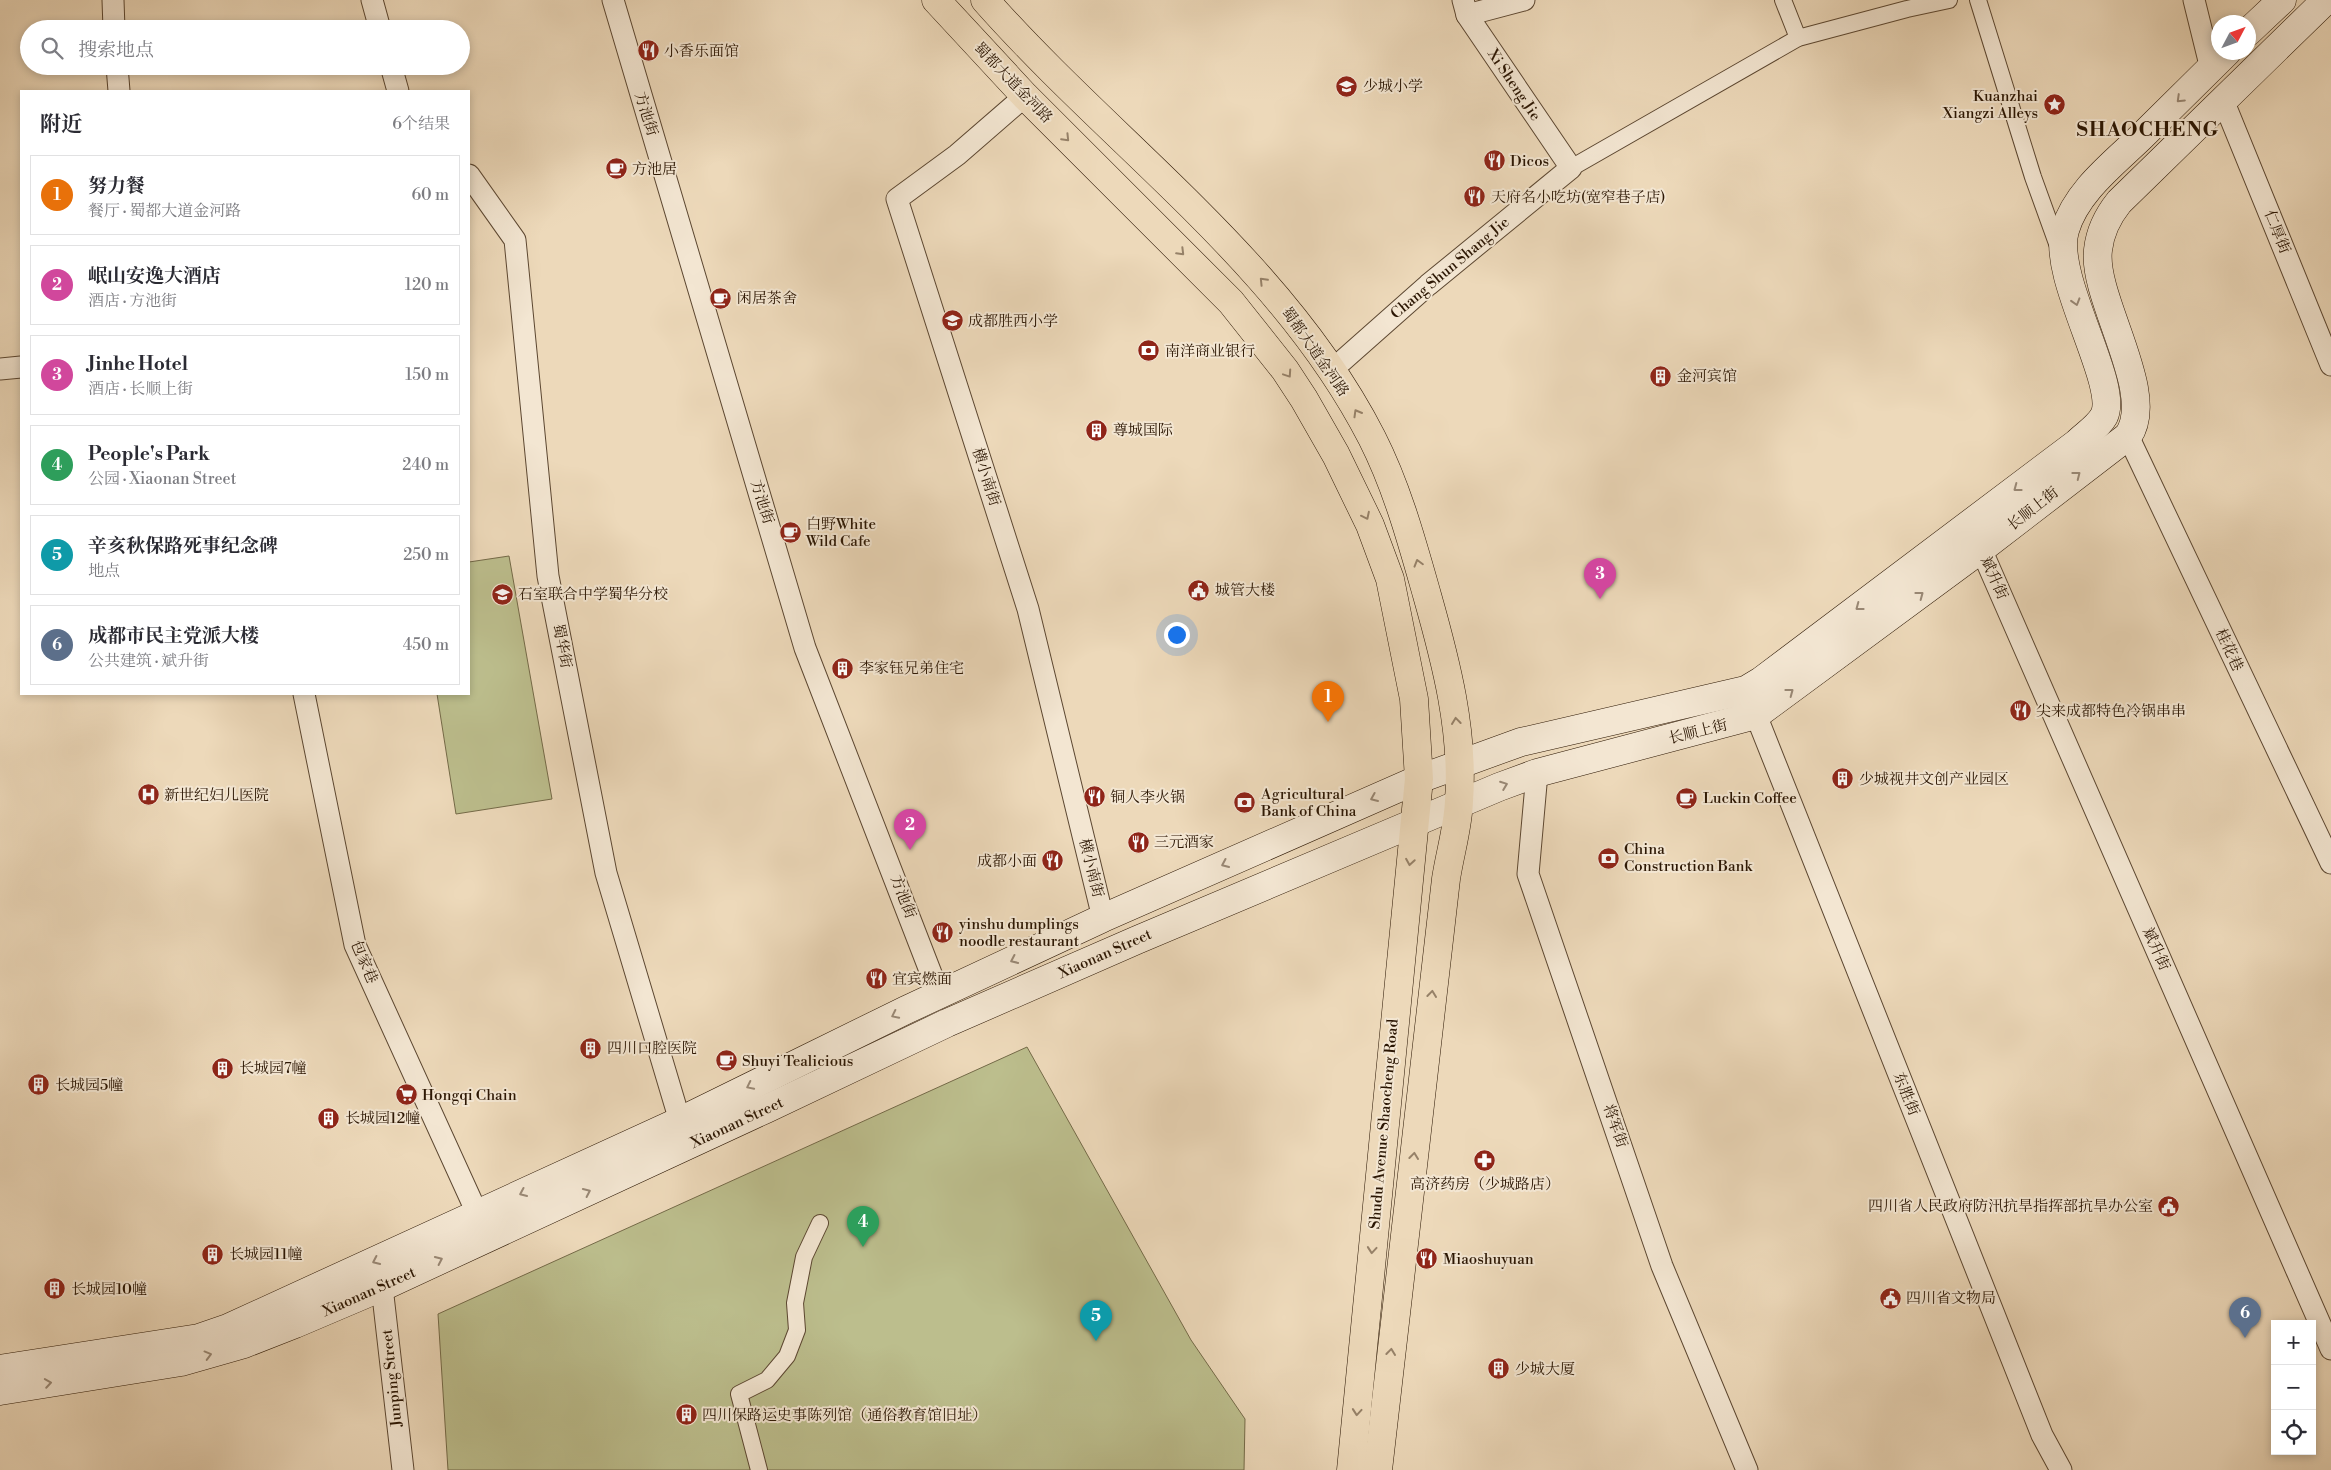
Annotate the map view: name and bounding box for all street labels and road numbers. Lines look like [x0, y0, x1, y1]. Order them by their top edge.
street label: 蜀都大道金河路 [970, 39, 1056, 127]
street label: Xi Sheng Jie [1482, 45, 1545, 125]
street label: 方池街 [630, 90, 662, 138]
street label: 仁厚街 [2260, 208, 2294, 256]
street label: Chang Shun Shang Jie [1387, 213, 1513, 323]
street label: 蜀都大道金河路 [1277, 304, 1353, 400]
street label: 横小南街 [968, 446, 1004, 508]
street label: 方池街 [746, 478, 778, 526]
street label: 长顺上街 [2004, 483, 2062, 535]
street label: 斌升街 [1976, 554, 2012, 602]
street label: 蜀华街 [548, 622, 576, 670]
street label: 桂花巷 [2211, 626, 2247, 674]
street label: 长顺上街 [1667, 716, 1729, 748]
street label: 横小南街 [1075, 837, 1107, 899]
street label: 方池街 [886, 873, 920, 921]
street label: Xiaonan Street [1054, 925, 1155, 984]
street label: 斌升街 [2138, 925, 2174, 973]
street label: 包家巷 [346, 938, 382, 986]
street label: Shudu Avenue Shaocheng Road [1365, 1018, 1403, 1230]
street label: 东胜街 [1889, 1070, 1923, 1118]
street label: Xiaonan Street [687, 1093, 787, 1153]
street label: 将军街 [1599, 1102, 1631, 1150]
street label: Xiaonan Street [318, 1263, 419, 1322]
street label: Junping Street [377, 1328, 407, 1429]

